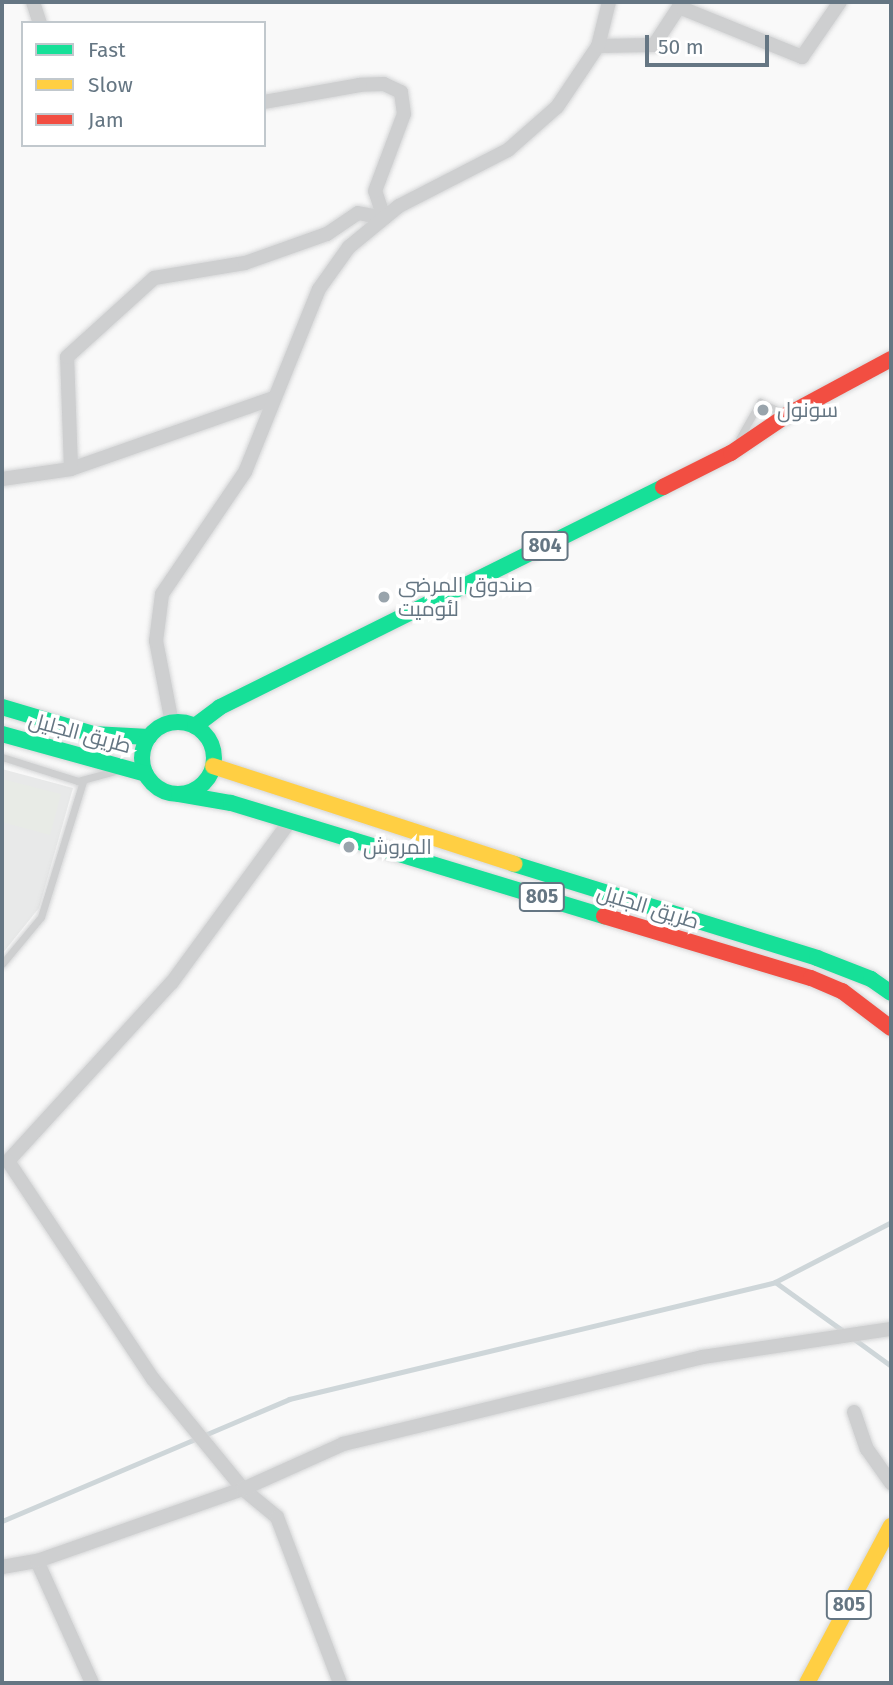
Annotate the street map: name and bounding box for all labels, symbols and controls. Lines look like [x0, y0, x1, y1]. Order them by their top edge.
legend [21, 21, 266, 147]
scale bar [648, 21, 772, 65]
text: 50 m [658, 34, 704, 60]
text: Fast [88, 37, 126, 63]
text: Slow [88, 72, 133, 98]
text: Jam [88, 107, 124, 133]
place label: سونول [777, 397, 838, 423]
marker: سونول [755, 402, 771, 418]
road number: 804 [520, 530, 570, 562]
place label: صندوق المرضى لئوميت [398, 572, 533, 622]
marker: صندوق المرضى لئوميت [376, 589, 392, 605]
street label: طريق الجليل [26, 707, 134, 759]
place label: المروش [363, 834, 432, 860]
marker: المروش [341, 839, 357, 855]
street label: طريق الجليل [594, 880, 702, 934]
road number: 805 [518, 882, 566, 912]
road number: 805 [824, 1590, 874, 1620]

